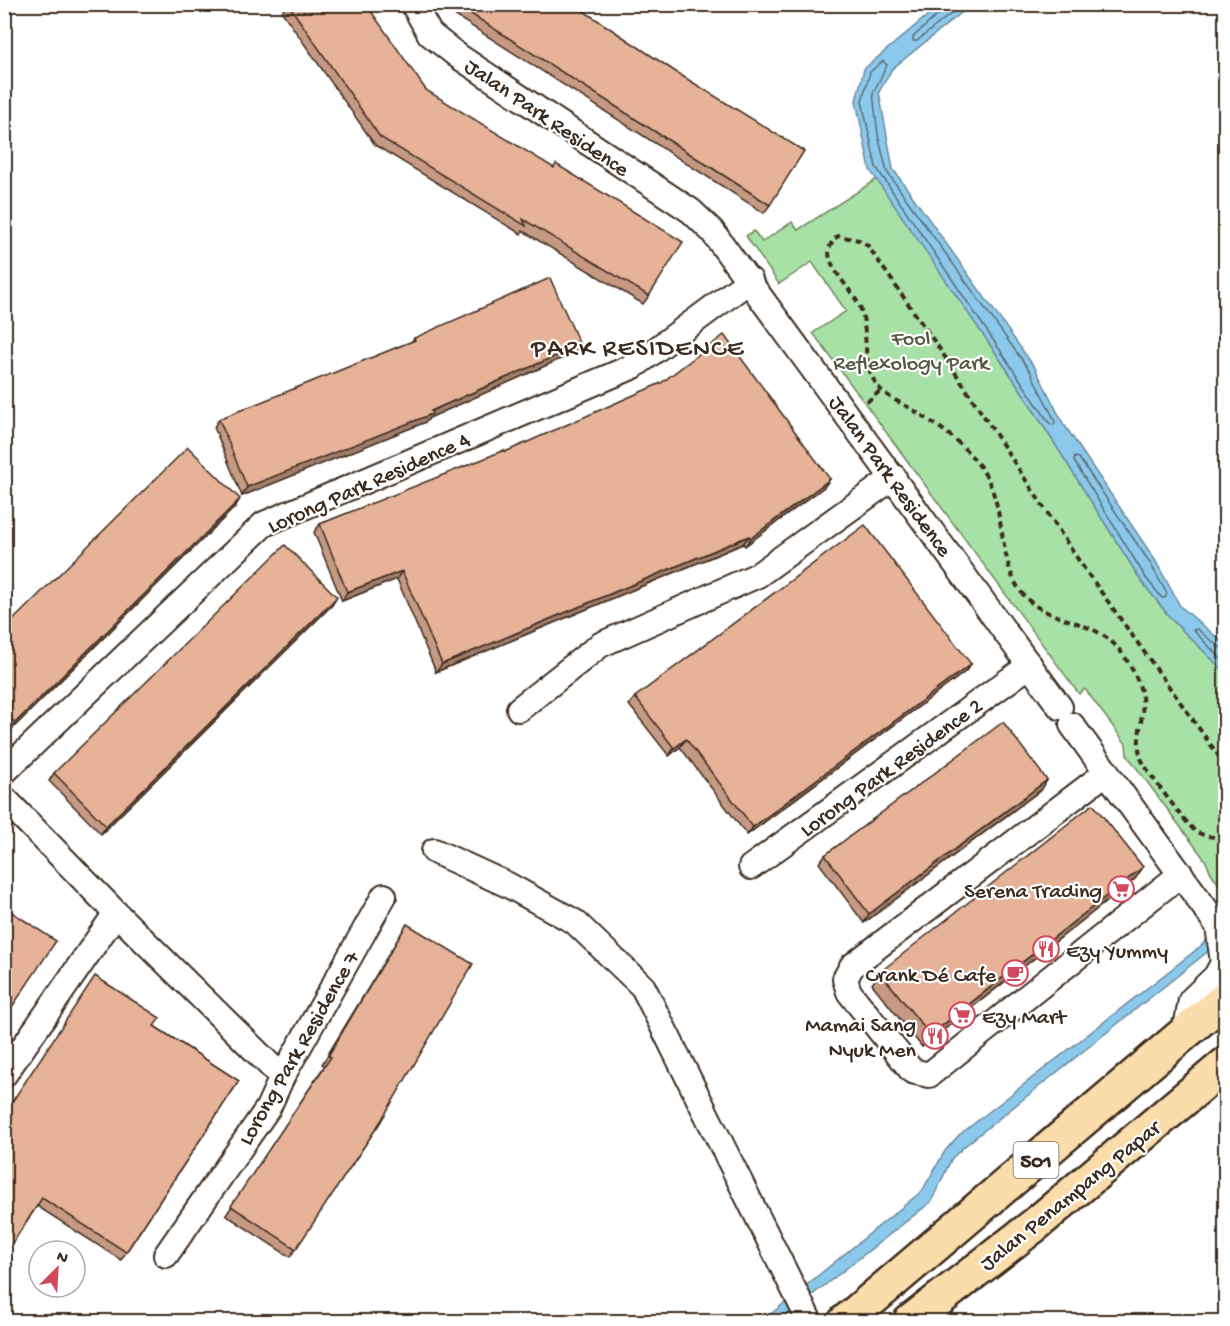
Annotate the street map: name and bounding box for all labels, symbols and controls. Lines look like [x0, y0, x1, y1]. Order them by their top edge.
street label: Jalan Park Residence [458, 55, 634, 184]
park label: Fool Reflexology Park [833, 327, 991, 378]
district label: PARK RESIDENCE [530, 335, 745, 366]
street label: Jalan Park Residence [822, 392, 956, 564]
street label: Lorong Park Residence 4 [264, 428, 475, 541]
street label: Lorong Park Residence 2 [796, 694, 989, 844]
supermarket icon: Serena Trading [1106, 874, 1136, 904]
place label: Serena Trading [964, 880, 1102, 906]
restaurant icon: Ezy Yummy [1031, 934, 1061, 964]
place label: Ezy Yummy [1066, 940, 1168, 966]
street label: Lorong Park Residence 7 [234, 947, 367, 1151]
cafe icon: Crank Dé Cafe [1000, 958, 1030, 988]
place label: Crank Dé Cafe [865, 964, 997, 990]
supermarket icon: Ezy Mart [947, 1000, 977, 1030]
place label: Ezy Mart [982, 1006, 1068, 1032]
place label: Mamai Sang Nyuk Men [805, 1014, 917, 1065]
restaurant icon: Mamai Sang Nyuk Men [920, 1021, 950, 1051]
street label: Jalan Penampang Papar [976, 1115, 1169, 1278]
road number: 501 [1014, 1142, 1058, 1178]
north arrow [27, 1239, 87, 1299]
text: N [53, 1248, 71, 1270]

